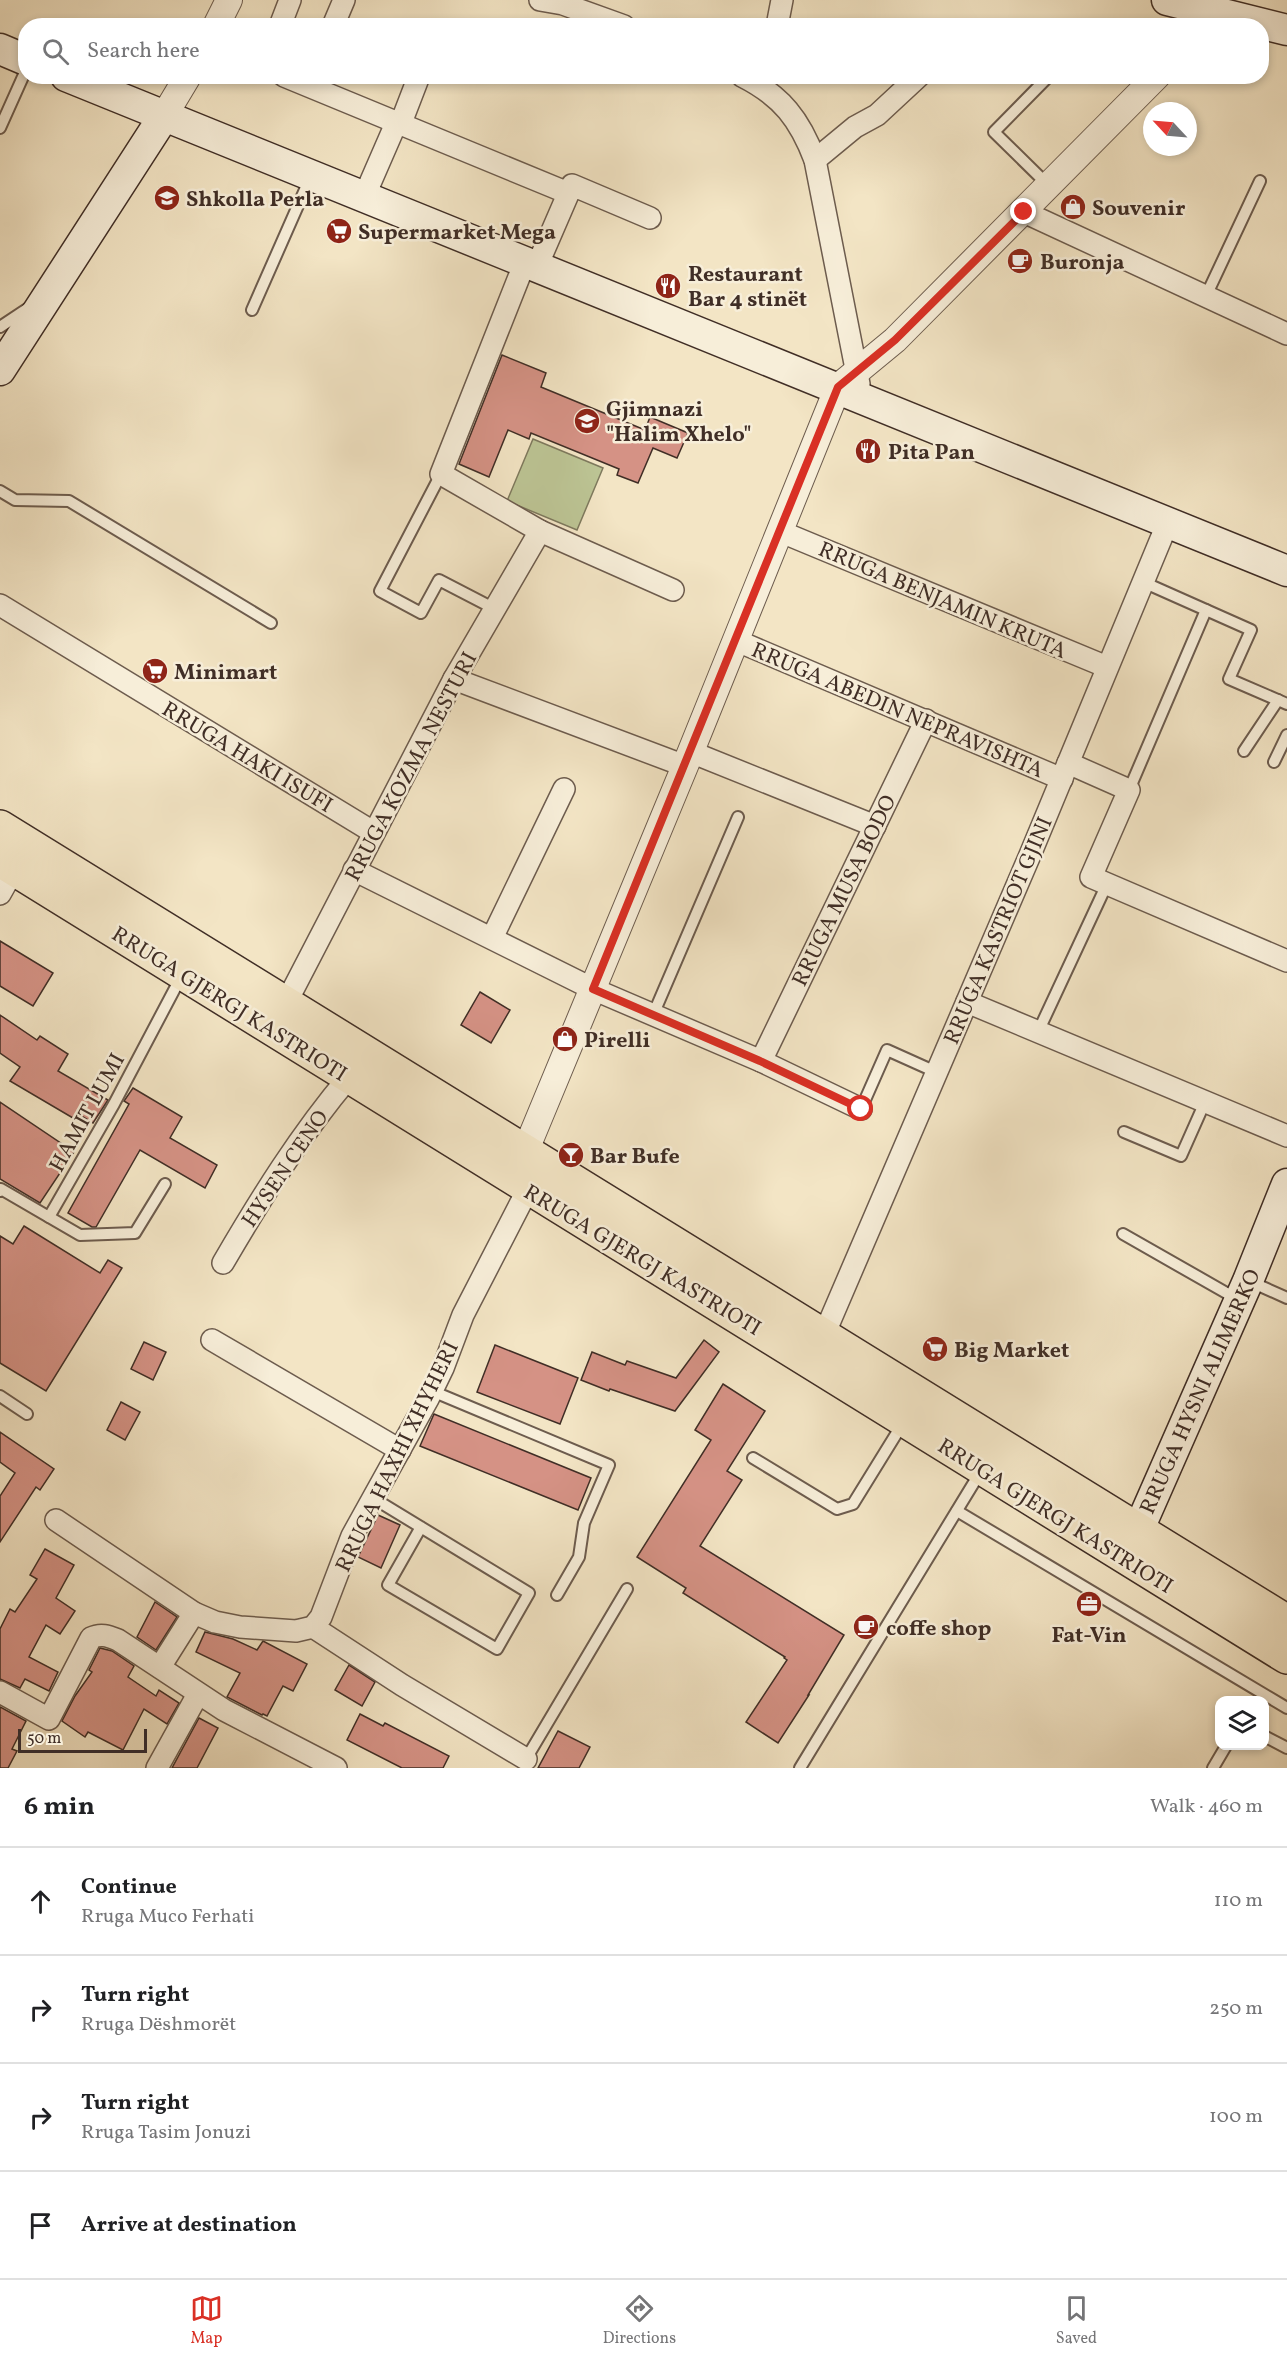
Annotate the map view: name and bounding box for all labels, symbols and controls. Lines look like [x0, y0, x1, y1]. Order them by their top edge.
search box [18, 18, 1269, 84]
icon: search [39, 35, 72, 68]
text: Search here [87, 36, 200, 67]
north arrow [1143, 102, 1197, 156]
school or university icon: Shkolla Perla [152, 183, 182, 213]
place label: Shkolla Perla [186, 185, 324, 216]
shop icon: Souvenir [1058, 192, 1088, 222]
place label: Souvenir [1092, 194, 1186, 225]
route end [1010, 198, 1036, 224]
supermarket icon: Supermarket Mega [324, 216, 354, 246]
place label: Supermarket Mega [358, 218, 556, 249]
cafe icon: Buronja [1005, 246, 1035, 276]
place label: Buronja [1040, 248, 1124, 279]
place label: Restaurant Bar 4 stinët [688, 260, 807, 316]
restaurant icon: Restaurant Bar 4 stinët [653, 271, 683, 301]
place label: Gjimnazi "Halim Xhelo" [606, 395, 752, 451]
school or university icon: Gjimnazi "Halim Xhelo" [572, 406, 602, 436]
restaurant icon: Pita Pan [853, 436, 883, 466]
place label: Pita Pan [888, 438, 975, 469]
street label: RRUGA BENJAMIN KRUTA [813, 535, 1071, 668]
street label: RRUGA ABEDIN NEPRAVISHTA [746, 636, 1048, 787]
street label: RRUGA KOZMA NESTURI [338, 647, 486, 888]
supermarket icon: Minimart [140, 656, 170, 686]
place label: Minimart [174, 658, 277, 689]
street label: RRUGA HAKI ISUFI [155, 695, 338, 821]
street label: RRUGA MUSA BODO [785, 790, 905, 992]
street label: RRUGA KASTRIOT GJINI [937, 812, 1061, 1050]
street label: RRUGA GJERGJ KASTRIOTI [105, 920, 352, 1090]
shop icon: Pirelli [550, 1024, 580, 1054]
place label: Pirelli [584, 1026, 650, 1057]
street label: HAMIT LUMI [43, 1048, 134, 1178]
route start [847, 1095, 873, 1121]
street label: HYSEN CENO [235, 1104, 337, 1234]
bar icon: Bar Bufe [556, 1140, 586, 1170]
place label: Bar Bufe [590, 1142, 680, 1173]
street label: RRUGA GJERGJ KASTRIOTI [517, 1178, 766, 1345]
street label: RRUGA HYSNI ALIMERKO [1133, 1264, 1269, 1520]
supermarket icon: Big Market [920, 1334, 950, 1364]
street label: RRUGA HAXHI XHYHERI [329, 1336, 468, 1578]
place label: Big Market [954, 1336, 1069, 1367]
street label: RRUGA GJERGJ KASTRIOTI [931, 1432, 1178, 1602]
office icon: Fat-Vin [1074, 1589, 1104, 1619]
cafe icon: coffe shop [851, 1612, 881, 1642]
place label: coffe shop [886, 1614, 991, 1645]
place label: Fat-Vin [1052, 1621, 1126, 1652]
map controls [1215, 1696, 1269, 1750]
button: layers [1215, 1696, 1269, 1750]
scale bar [18, 1726, 147, 1754]
text: 50 m [27, 1728, 61, 1750]
text: 6 min [24, 1789, 95, 1825]
text: Walk · 460 m [1150, 1793, 1263, 1821]
text: Continue [81, 1872, 177, 1903]
icon: ahead [24, 1885, 57, 1918]
text: 110 m [1214, 1887, 1263, 1915]
text: Rruga Muco Ferhati [81, 1903, 254, 1931]
text: Turn right [81, 1980, 189, 2011]
icon: right [24, 1993, 57, 2026]
text: 250 m [1209, 1995, 1263, 2023]
text: Rruga Dëshmorët [81, 2011, 236, 2039]
text: Turn right [81, 2088, 189, 2119]
icon: right [24, 2101, 57, 2134]
text: 100 m [1209, 2103, 1263, 2131]
text: Rruga Tasim Jonuzi [81, 2119, 251, 2147]
icon: arrive [24, 2209, 57, 2242]
text: Arrive at destination [81, 2210, 297, 2241]
tab: Map [190, 2292, 223, 2350]
tab: Directions [603, 2292, 676, 2350]
tab: Saved [1056, 2292, 1097, 2350]

